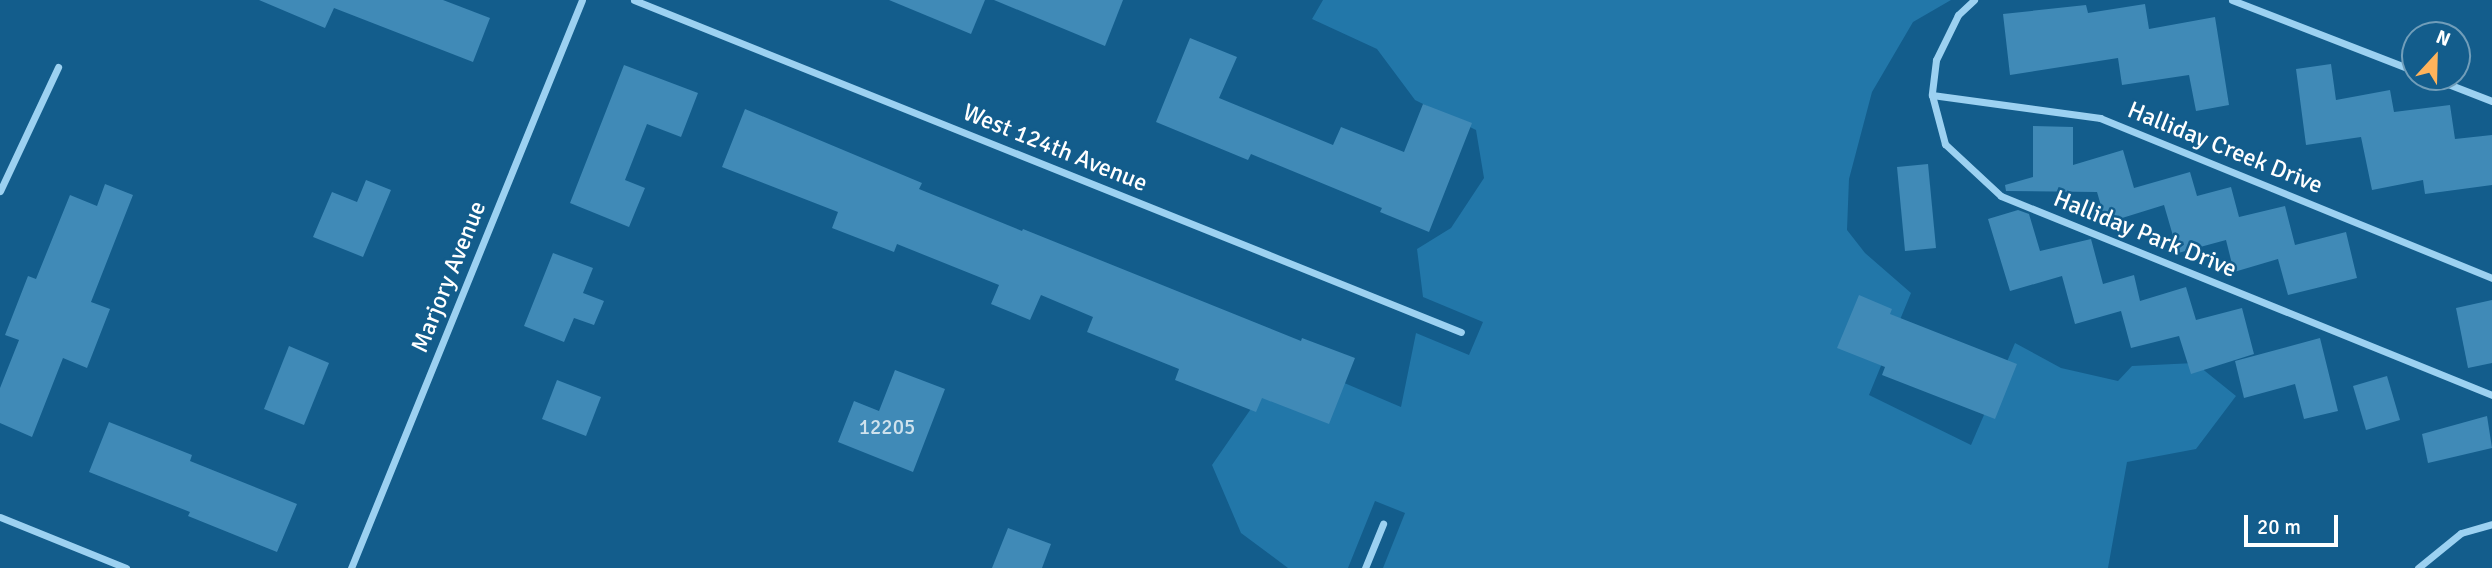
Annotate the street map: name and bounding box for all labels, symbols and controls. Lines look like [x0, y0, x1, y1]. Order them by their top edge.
north arrow [2401, 21, 2471, 91]
text: N [2432, 25, 2454, 52]
street label: Halliday Creek Drive [2123, 96, 2327, 200]
street label: West 124th Avenue [959, 98, 1151, 198]
street label: Halliday Park Drive [2049, 184, 2241, 284]
street label: Marjory Avenue [405, 197, 493, 357]
house number: 12205 [859, 414, 915, 440]
scale bar [2247, 502, 2342, 546]
text: 20 m [2257, 514, 2301, 540]

